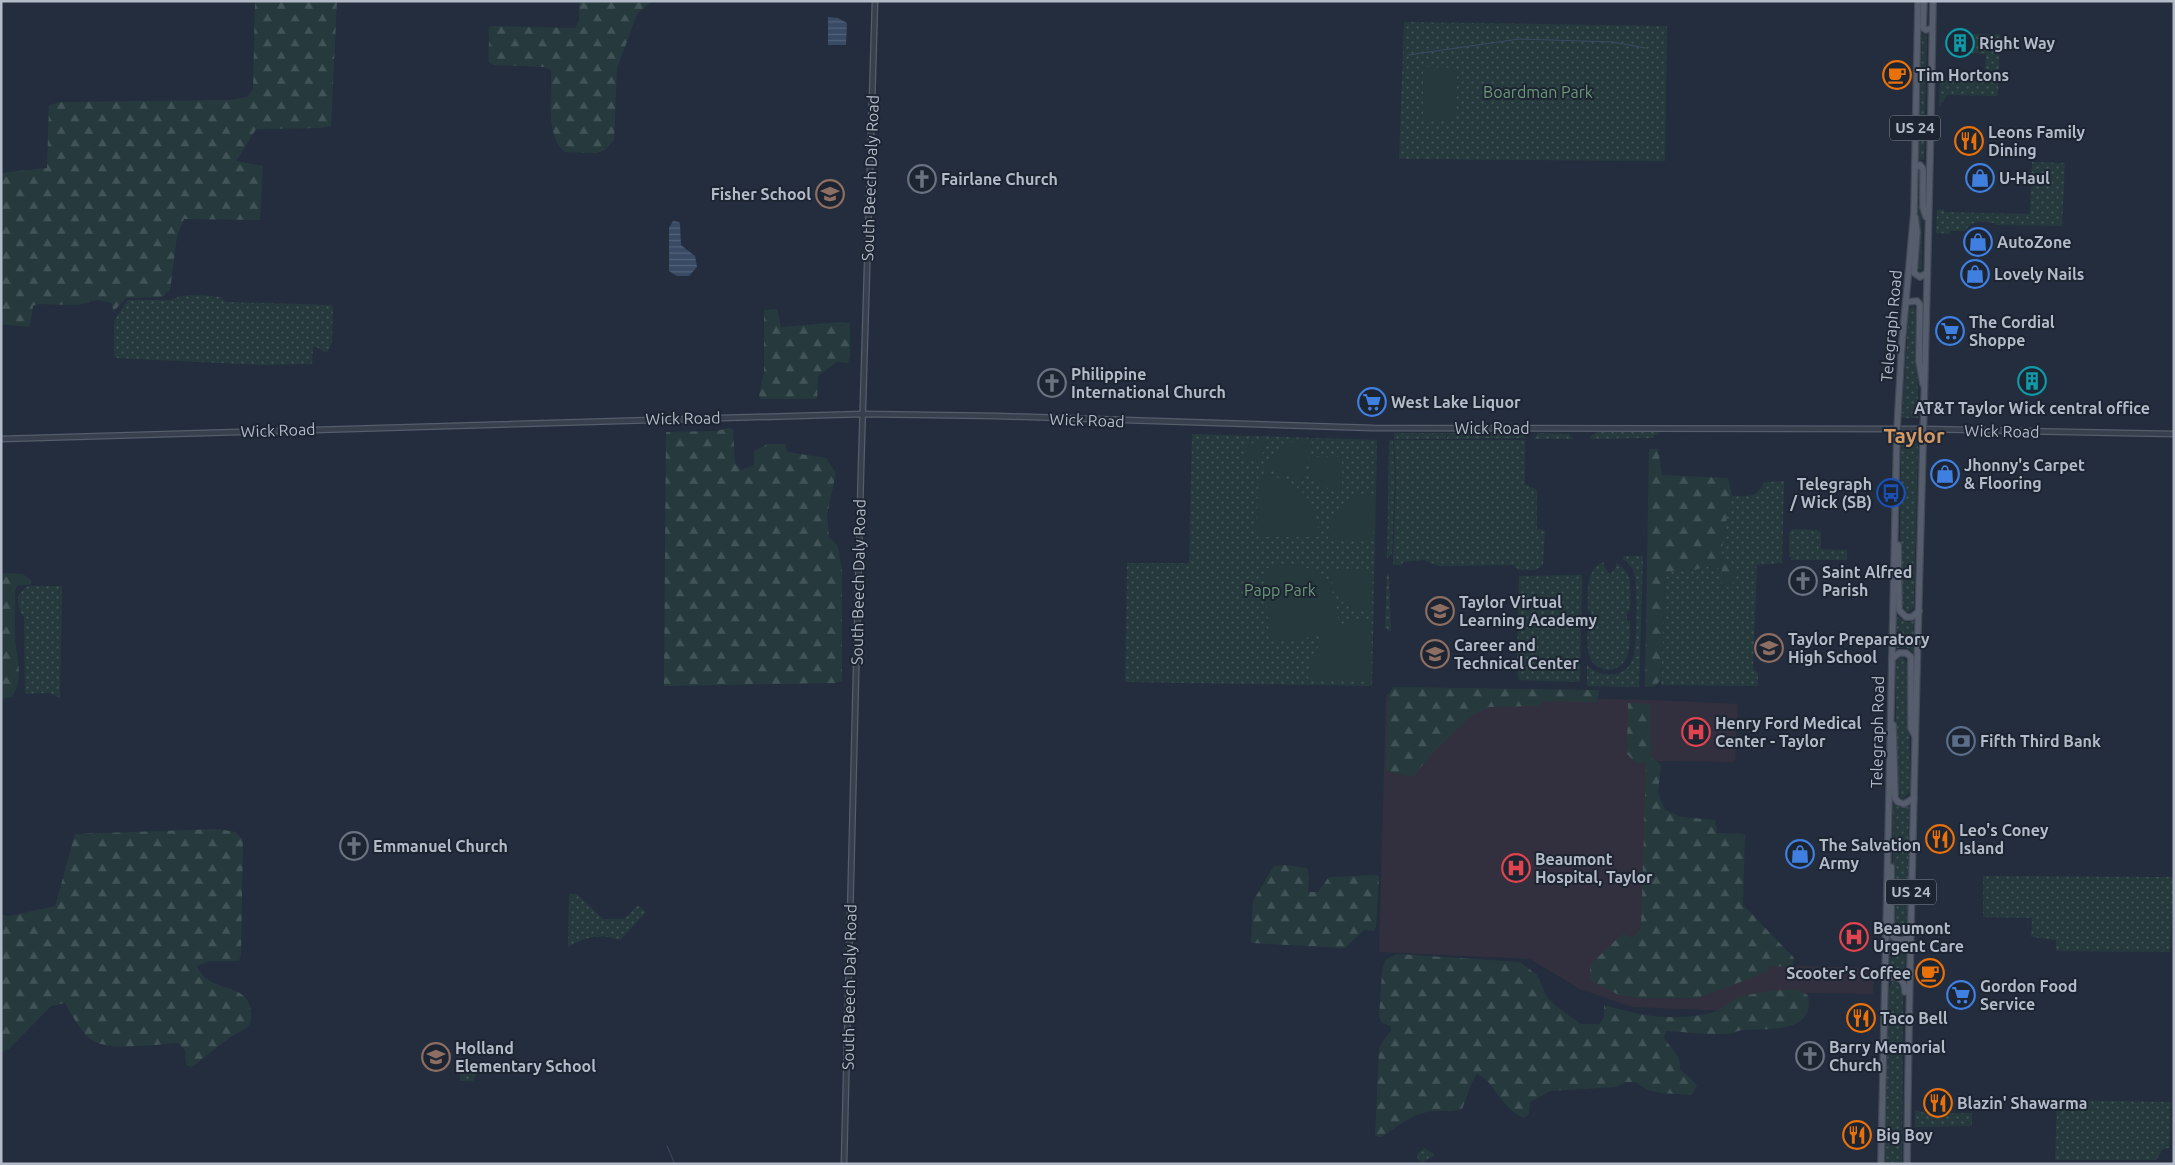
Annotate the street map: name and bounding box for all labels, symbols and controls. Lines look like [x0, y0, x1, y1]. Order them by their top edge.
building icon: Right Way [1945, 28, 1975, 58]
place label: Right Way [1979, 34, 2056, 52]
cafe icon: Tim Hortons [1882, 60, 1912, 90]
place label: Tim Hortons [1916, 66, 2009, 84]
park label: Boardman Park [1483, 83, 1593, 101]
street label: South Beech Daly Road [858, 95, 882, 261]
road number: US 24 [1890, 116, 1940, 140]
place label: Leons Family Dining [1988, 123, 2086, 159]
restaurant icon: Leons Family Dining [1954, 126, 1984, 156]
shop icon: U-Haul [1965, 163, 1995, 193]
church icon: Fairlane Church [907, 164, 937, 194]
place label: U-Haul [1999, 169, 2050, 187]
place label: Fairlane Church [941, 170, 1058, 188]
school or university icon: Fisher School [815, 179, 845, 209]
place label: Fisher School [711, 185, 811, 203]
shop icon: AutoZone [1963, 227, 1993, 257]
place label: AutoZone [1997, 233, 2072, 251]
shop icon: Lovely Nails [1960, 259, 1990, 289]
place label: Lovely Nails [1994, 265, 2084, 283]
street label: Telegraph Road [1877, 269, 1905, 383]
place label: The Cordial Shoppe [1969, 313, 2055, 349]
supermarket icon: The Cordial Shoppe [1935, 316, 1965, 346]
place label: Philippine International Church [1071, 365, 1226, 401]
building icon: AT&T Taylor Wick central office [2017, 366, 2047, 396]
church icon: Philippine International Church [1037, 368, 1067, 398]
supermarket icon: West Lake Liquor [1357, 387, 1387, 417]
place label: West Lake Liquor [1391, 393, 1521, 411]
place label: AT&T Taylor Wick central office [1914, 399, 2150, 417]
street label: Wick Road [645, 408, 721, 428]
street label: Wick Road [1049, 410, 1125, 430]
street label: Wick Road [1454, 419, 1530, 437]
street label: Wick Road [240, 420, 316, 440]
street label: Wick Road [1964, 421, 2040, 441]
district label: Taylor [1883, 423, 1945, 447]
place label: Jhonny's Carpet & Flooring [1964, 456, 2085, 492]
shop icon: Jhonny's Carpet & Flooring [1930, 459, 1960, 489]
place label: Telegraph / Wick (SB) [1789, 475, 1872, 512]
bus stop icon: Telegraph / Wick (SB) [1876, 478, 1906, 508]
street label: South Beech Daly Road [848, 499, 868, 665]
place label: Saint Alfred Parish [1822, 563, 1912, 599]
church icon: Saint Alfred Parish [1788, 566, 1818, 596]
park label: Papp Park [1244, 581, 1316, 599]
place label: Taylor Virtual Learning Academy [1459, 593, 1598, 629]
school or university icon: Taylor Virtual Learning Academy [1425, 596, 1455, 626]
place label: Taylor Preparatory High School [1788, 630, 1930, 666]
school or university icon: Taylor Preparatory High School [1754, 633, 1784, 663]
place label: Career and Technical Center [1454, 636, 1579, 672]
school or university icon: Career and Technical Center [1420, 639, 1450, 669]
street label: Telegraph Road [1867, 676, 1887, 788]
place label: Henry Ford Medical Center - Taylor [1715, 714, 1862, 750]
hospital icon: Henry Ford Medical Center - Taylor [1681, 717, 1711, 747]
bank icon: Fifth Third Bank [1946, 726, 1976, 756]
place label: Fifth Third Bank [1980, 732, 2101, 750]
place label: Leo's Coney Island [1959, 821, 2049, 857]
restaurant icon: Leo's Coney Island [1925, 824, 1955, 854]
church icon: Emmanuel Church [339, 831, 369, 861]
place label: The Salvation Army [1819, 836, 1921, 872]
place label: Emmanuel Church [373, 837, 508, 855]
shop icon: The Salvation Army [1785, 839, 1815, 869]
place label: Beaumont Hospital, Taylor [1535, 850, 1653, 886]
hospital icon: Beaumont Hospital, Taylor [1501, 853, 1531, 883]
road number: US 24 [1886, 880, 1936, 904]
street label: South Beech Daly Road [839, 904, 859, 1070]
place label: Beaumont Urgent Care [1873, 919, 1964, 955]
hospital icon: Beaumont Urgent Care [1839, 922, 1869, 952]
cafe icon: Scooter's Coffee [1915, 958, 1945, 988]
place label: Scooter's Coffee [1786, 964, 1911, 982]
place label: Gordon Food Service [1980, 977, 2077, 1013]
supermarket icon: Gordon Food Service [1946, 980, 1976, 1010]
restaurant icon: Taco Bell [1846, 1003, 1876, 1033]
place label: Taco Bell [1880, 1009, 1948, 1027]
place label: Barry Memorial Church [1829, 1038, 1946, 1074]
place label: Holland Elementary School [455, 1039, 596, 1075]
church icon: Barry Memorial Church [1795, 1041, 1825, 1071]
school or university icon: Holland Elementary School [421, 1042, 451, 1072]
restaurant icon: Blazin' Shawarma [1923, 1088, 1953, 1118]
place label: Blazin' Shawarma [1957, 1094, 2088, 1112]
restaurant icon: Big Boy [1842, 1120, 1872, 1150]
place label: Big Boy [1876, 1126, 1933, 1144]

